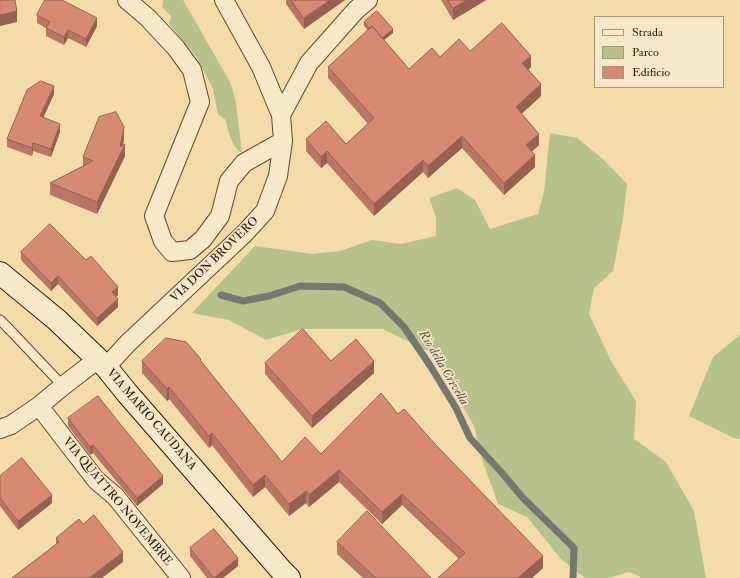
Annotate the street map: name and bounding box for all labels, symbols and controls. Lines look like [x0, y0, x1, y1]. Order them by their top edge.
legend [594, 16, 724, 88]
text: Strada [632, 25, 663, 40]
text: Parco [632, 45, 659, 60]
text: Edificio [632, 65, 670, 80]
street label: VIA DON BROVERO [168, 214, 262, 306]
water label: Rio della Crivella [414, 328, 472, 408]
street label: VIA MARIO CAUDANA [103, 366, 199, 474]
street label: VIA QUATTRO NOVEMBRE [59, 435, 175, 569]

